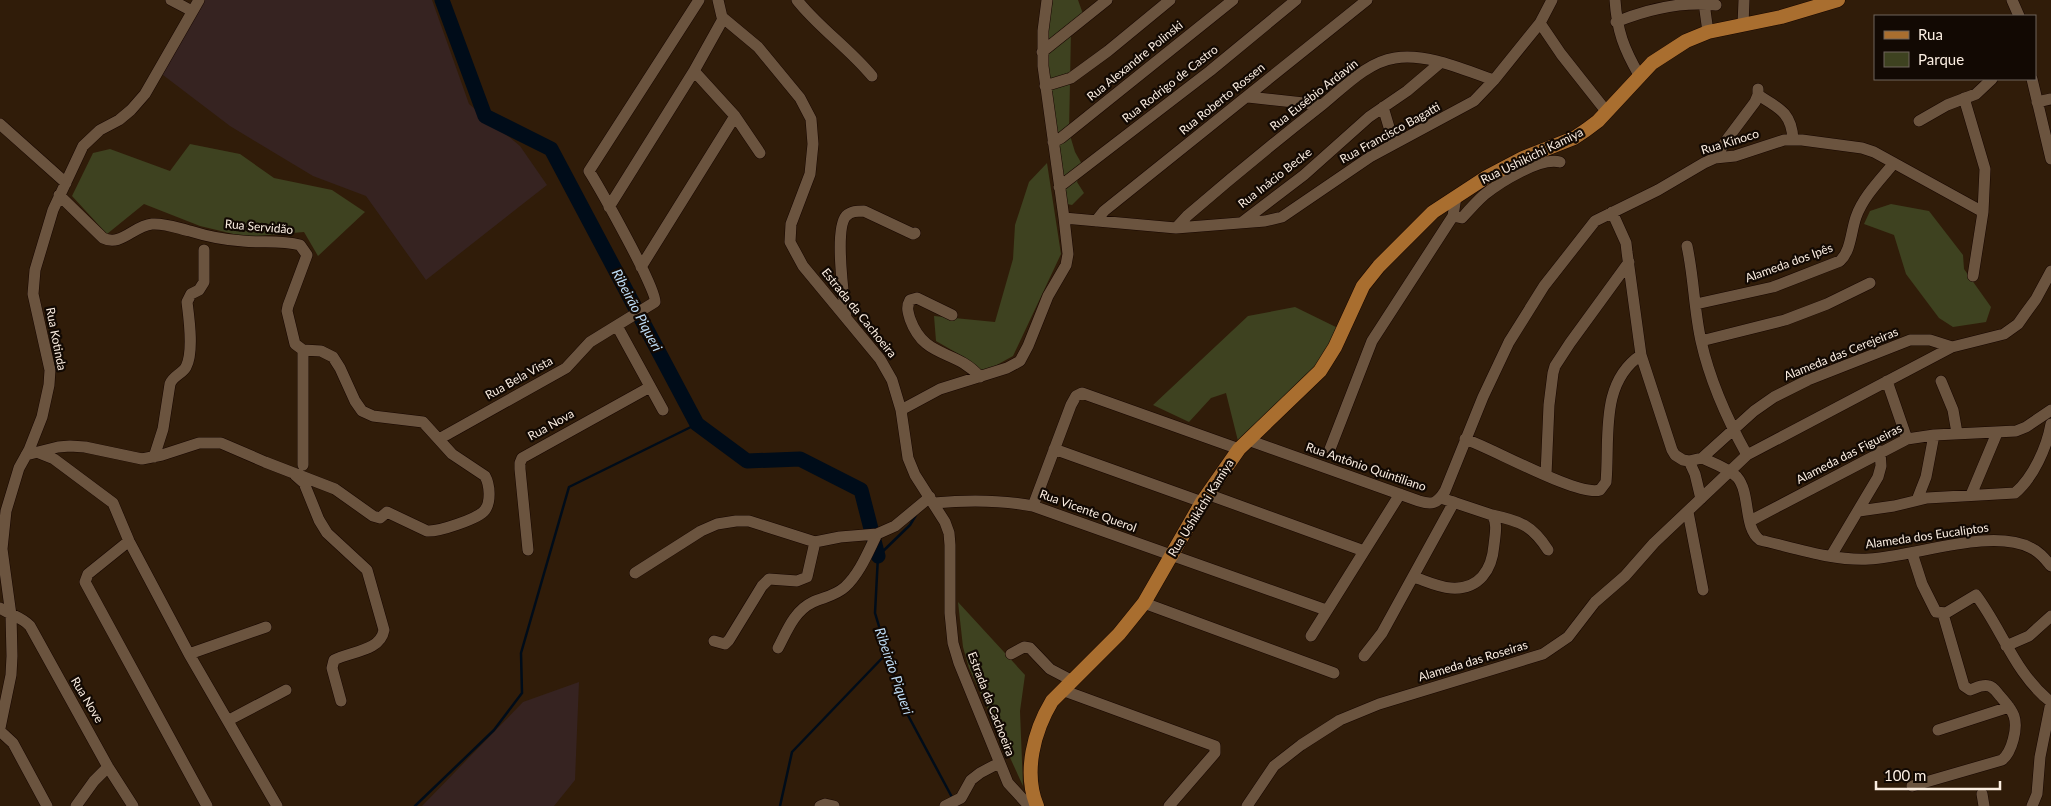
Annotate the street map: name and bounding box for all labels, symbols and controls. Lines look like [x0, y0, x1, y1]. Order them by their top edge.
legend [1874, 15, 2036, 80]
street label: Rua Alexandre Polinski [1084, 17, 1186, 104]
text: Rua [1918, 25, 1943, 43]
street label: Rua Rodrigo de Castro [1119, 41, 1221, 126]
text: Parque [1918, 50, 1964, 68]
street label: Rua Eusébio Ardavin [1267, 56, 1361, 134]
street label: Rua Roberto Rossen [1176, 59, 1268, 138]
street label: Rua Francisco Bagatti [1337, 99, 1443, 166]
street label: Rua Ushikichi Kamiya [1478, 124, 1586, 187]
street label: Rua Kinoco [1699, 126, 1761, 157]
street label: Rua Inácio Becke [1235, 144, 1314, 211]
street label: Rua Servidão [224, 216, 294, 237]
street label: Alameda dos Ipês [1743, 240, 1835, 285]
street label: Estrada da Cachoeira [819, 265, 900, 360]
water label: Ribeirão Piqueri [609, 266, 667, 355]
street label: Rua Kotinda [43, 306, 70, 372]
street label: Alameda das Cerejeiras [1781, 324, 1900, 383]
street label: Rua Bela Vista [482, 353, 555, 402]
street label: Rua Nova [525, 406, 577, 443]
street label: Alameda das Figueiras [1793, 420, 1904, 487]
street label: Rua Antônio Quintiliano [1304, 439, 1428, 494]
street label: Rua Ushikichi Kamiya [1164, 456, 1237, 559]
street label: Rua Vicente Querol [1038, 486, 1139, 535]
street label: Alameda dos Eucaliptos [1864, 519, 1990, 552]
water label: Ribeirão Piqueri [872, 625, 918, 717]
street label: Alameda das Roseiras [1416, 637, 1529, 684]
street label: Estrada da Cachoeira [965, 649, 1018, 758]
street label: Rua Nove [68, 674, 107, 725]
scale bar [1876, 758, 2000, 790]
text: 100 m [1884, 766, 1926, 784]

